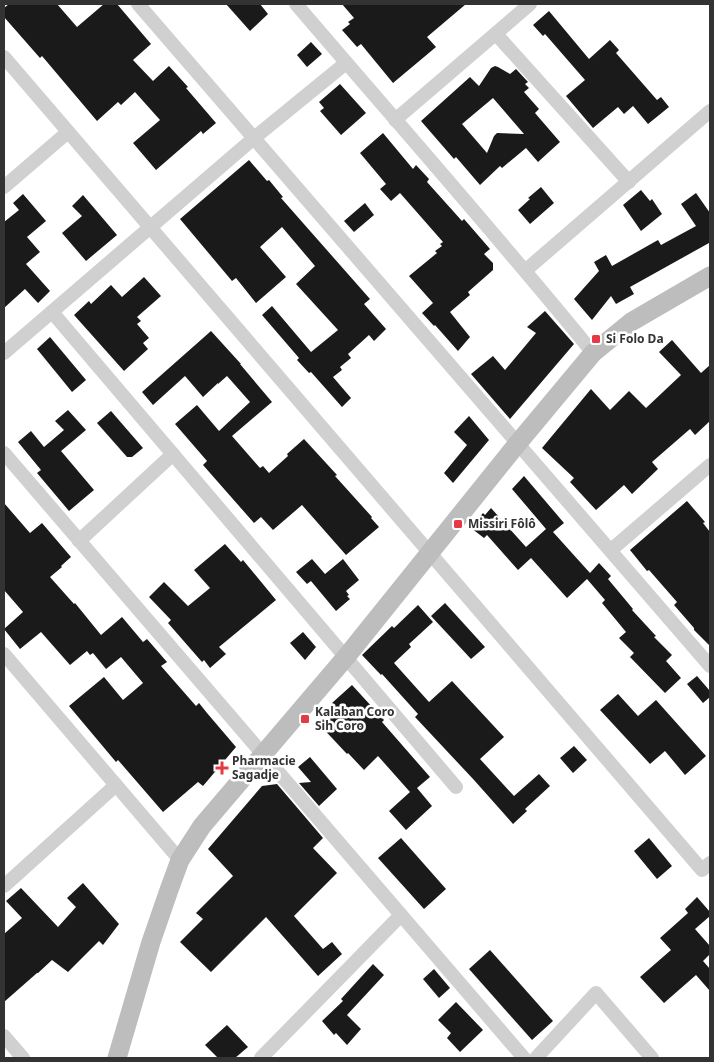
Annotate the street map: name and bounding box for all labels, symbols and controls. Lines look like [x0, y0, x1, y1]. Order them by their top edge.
place label: Si Folo Da [606, 330, 664, 347]
marker: Si Folo Da [590, 333, 602, 345]
place label: Missiri Fôlô [468, 515, 536, 532]
marker: Missiri Fôlô [452, 518, 464, 530]
place label: Kalaban Coro Sih Coro [315, 703, 394, 734]
marker: Kalaban Coro Sih Coro [299, 713, 311, 725]
place label: Pharmacie Sagadje [232, 752, 296, 783]
marker: Pharmacie Sagadje [216, 762, 228, 774]

